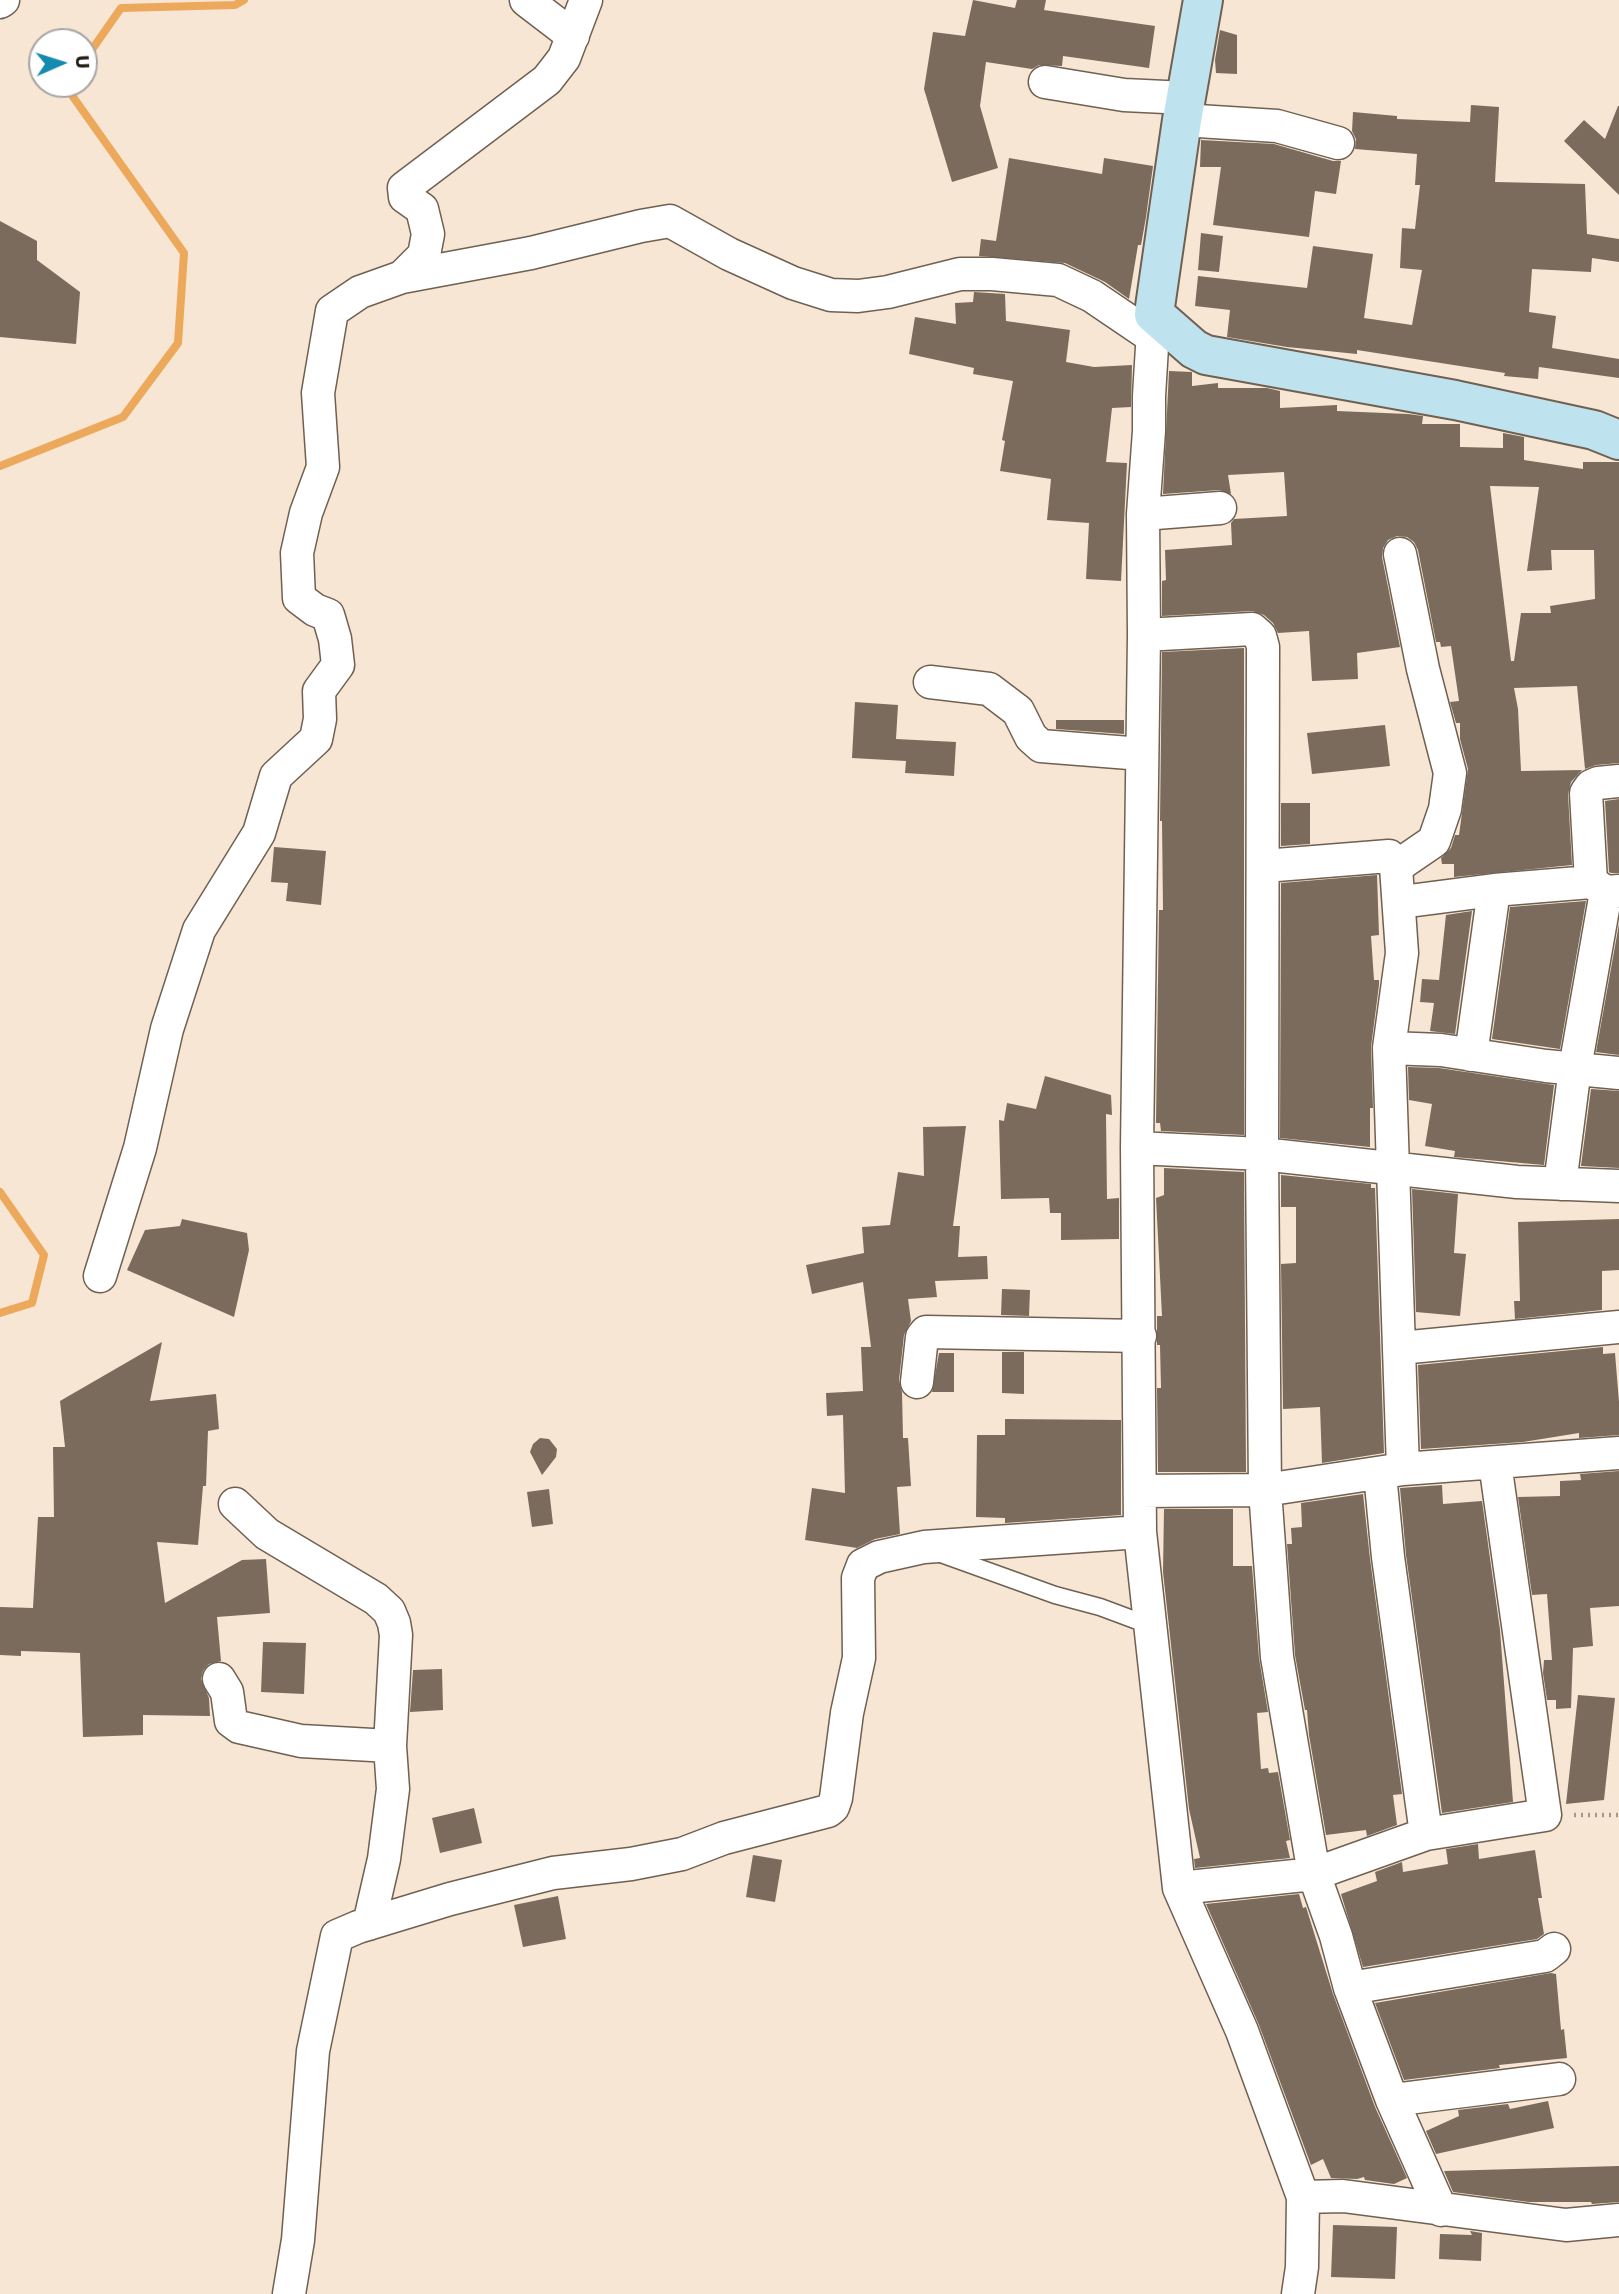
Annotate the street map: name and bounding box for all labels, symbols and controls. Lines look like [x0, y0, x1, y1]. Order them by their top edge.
north arrow [28, 28, 98, 98]
text: U [71, 55, 94, 69]

